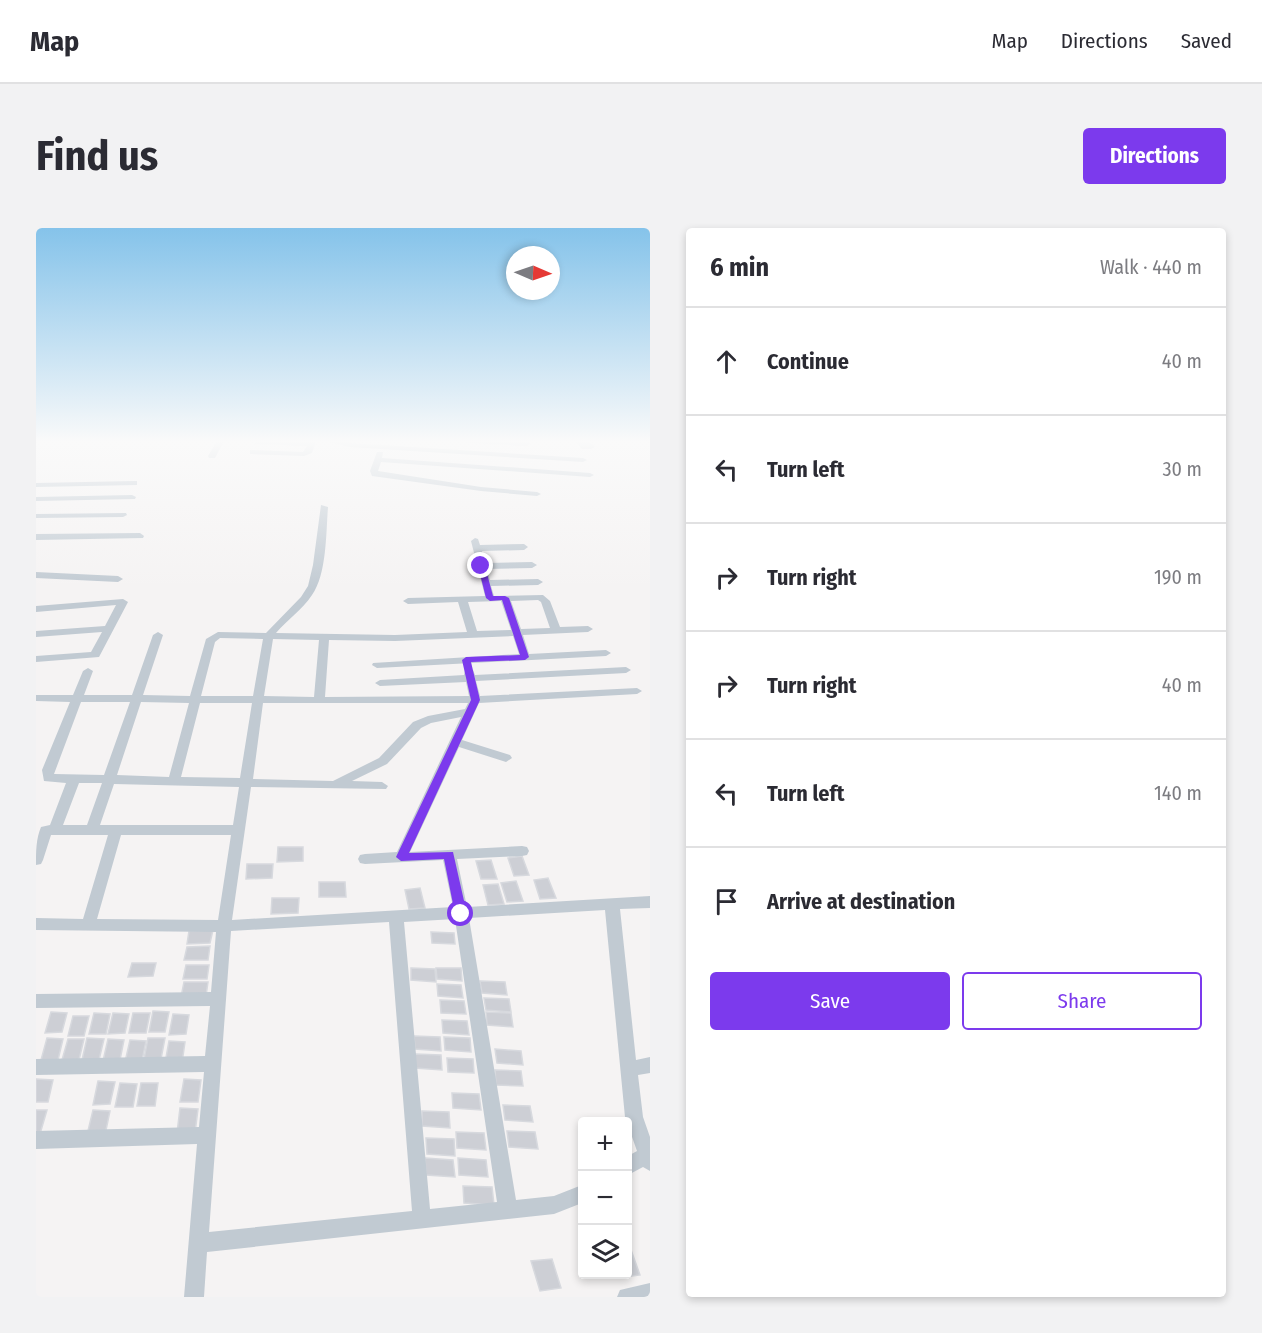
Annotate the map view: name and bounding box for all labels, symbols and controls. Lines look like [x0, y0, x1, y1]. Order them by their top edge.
text: Map [30, 25, 79, 58]
text: Map [991, 28, 1028, 54]
text: Directions [1061, 28, 1148, 54]
text: Saved [1181, 28, 1232, 54]
button: Directions [1083, 128, 1226, 184]
text: Find us [36, 131, 158, 181]
north arrow [506, 246, 560, 300]
text: 6 min [710, 252, 769, 283]
text: Walk · 440 m [1100, 255, 1202, 279]
icon: ahead [710, 345, 743, 378]
text: Continue [767, 348, 849, 375]
text: 40 m [1162, 349, 1202, 373]
icon: left [710, 453, 743, 486]
text: Turn left [767, 456, 845, 483]
text: 30 m [1162, 457, 1202, 481]
route end [467, 552, 493, 578]
icon: right [710, 561, 743, 594]
text: Turn right [767, 564, 856, 591]
text: 190 m [1154, 565, 1202, 589]
icon: right [710, 669, 743, 702]
text: Turn right [767, 672, 856, 699]
text: 40 m [1162, 673, 1202, 697]
icon: left [710, 777, 743, 810]
text: Turn left [767, 780, 845, 807]
text: 140 m [1154, 781, 1202, 805]
icon: arrive [710, 885, 743, 918]
text: Arrive at destination [767, 888, 955, 915]
route start [447, 900, 473, 926]
button: Save [710, 972, 950, 1030]
button: Share [962, 972, 1202, 1030]
map controls [578, 1117, 632, 1279]
button: + [578, 1117, 632, 1171]
button: − [578, 1171, 632, 1225]
button: layers [578, 1225, 632, 1279]

